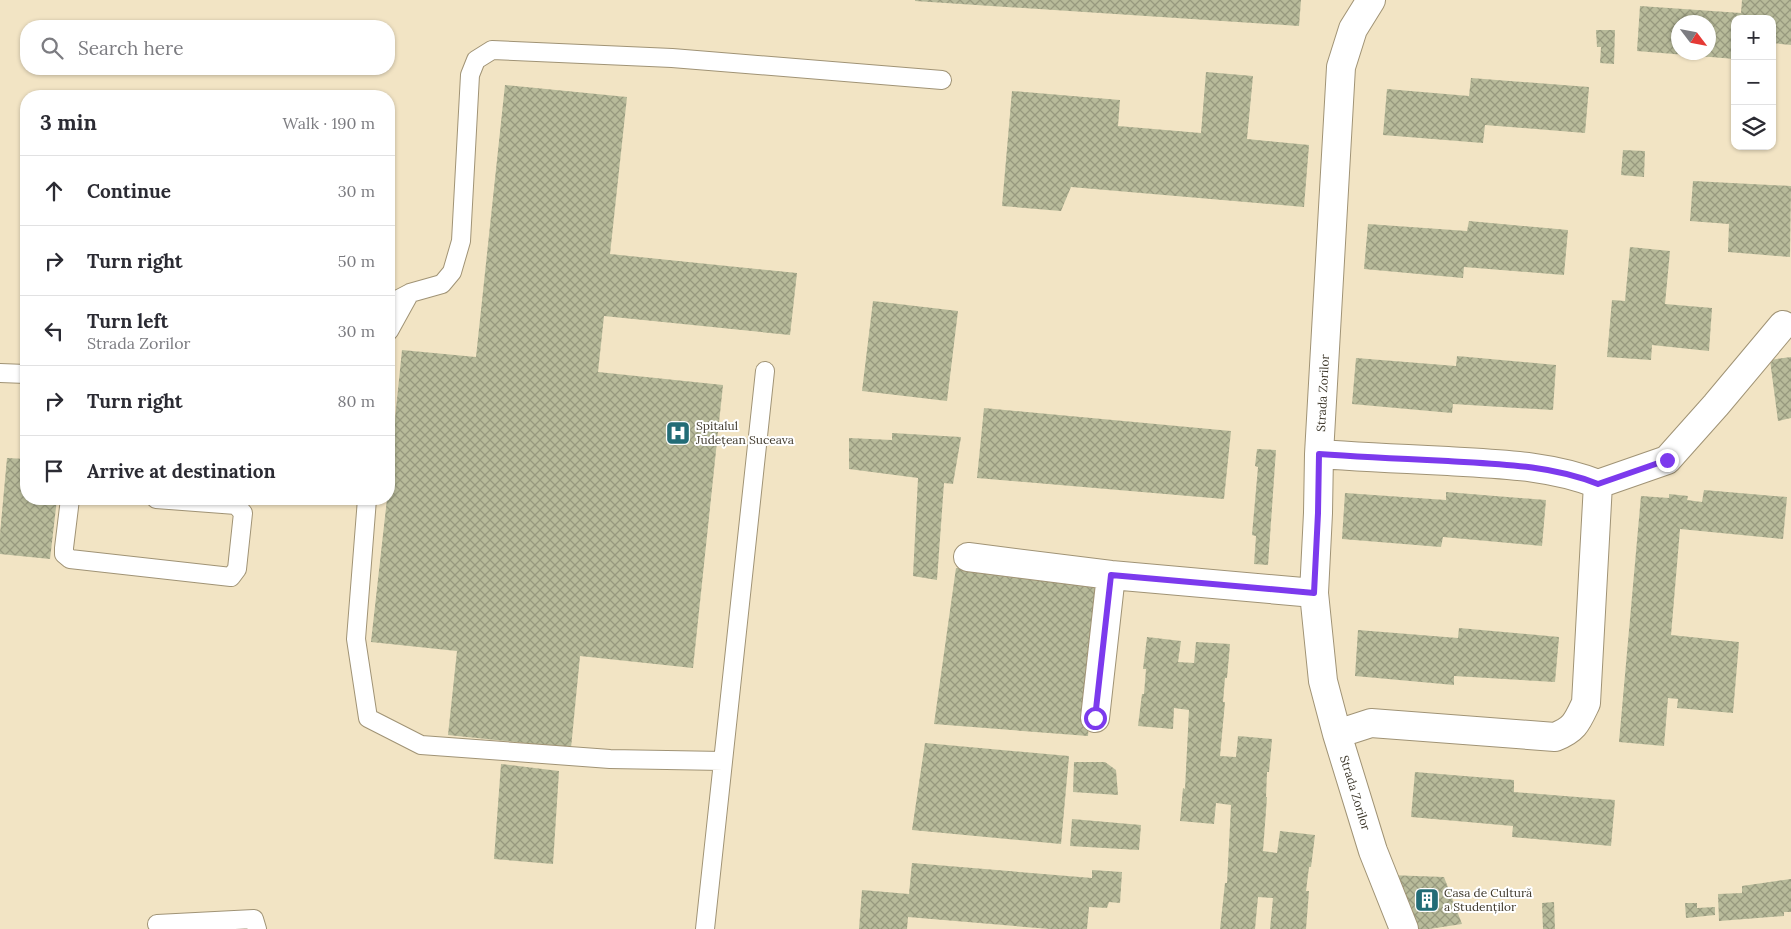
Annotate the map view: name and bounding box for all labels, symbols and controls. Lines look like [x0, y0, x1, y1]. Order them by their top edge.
north arrow [1671, 15, 1716, 60]
map controls [1731, 15, 1776, 150]
button: + [1731, 15, 1776, 60]
search box [20, 20, 395, 75]
icon: search [38, 34, 66, 62]
text: Search here [78, 36, 184, 60]
button: − [1731, 60, 1776, 105]
button: layers [1731, 105, 1776, 150]
text: 3 min [40, 109, 97, 136]
text: Walk · 190 m [283, 113, 375, 133]
icon: ahead [40, 177, 68, 205]
text: Continue [87, 179, 171, 203]
text: 30 m [338, 181, 375, 201]
icon: right [40, 247, 68, 275]
text: Turn right [87, 249, 183, 273]
text: 50 m [338, 251, 375, 271]
text: Turn left [87, 309, 168, 333]
icon: left [40, 317, 68, 345]
text: 30 m [338, 321, 375, 341]
text: Strada Zorilor [87, 333, 191, 353]
street label: Strada Zorilor [1313, 353, 1332, 432]
icon: right [40, 387, 68, 415]
text: Turn right [87, 389, 183, 413]
text: 80 m [338, 391, 375, 411]
place label: Spitalul Județean Suceava [695, 418, 794, 447]
hospital icon: Spitalul Județean Suceava [665, 420, 691, 446]
route end [1656, 449, 1679, 472]
icon: arrive [40, 457, 68, 485]
text: Arrive at destination [87, 459, 276, 483]
route start [1084, 707, 1107, 730]
street label: Strada Zorilor [1337, 754, 1374, 833]
place label: Casa de Cultură a Studenților [1444, 885, 1532, 914]
building icon: Casa de Cultură a Studenților [1414, 887, 1440, 913]

